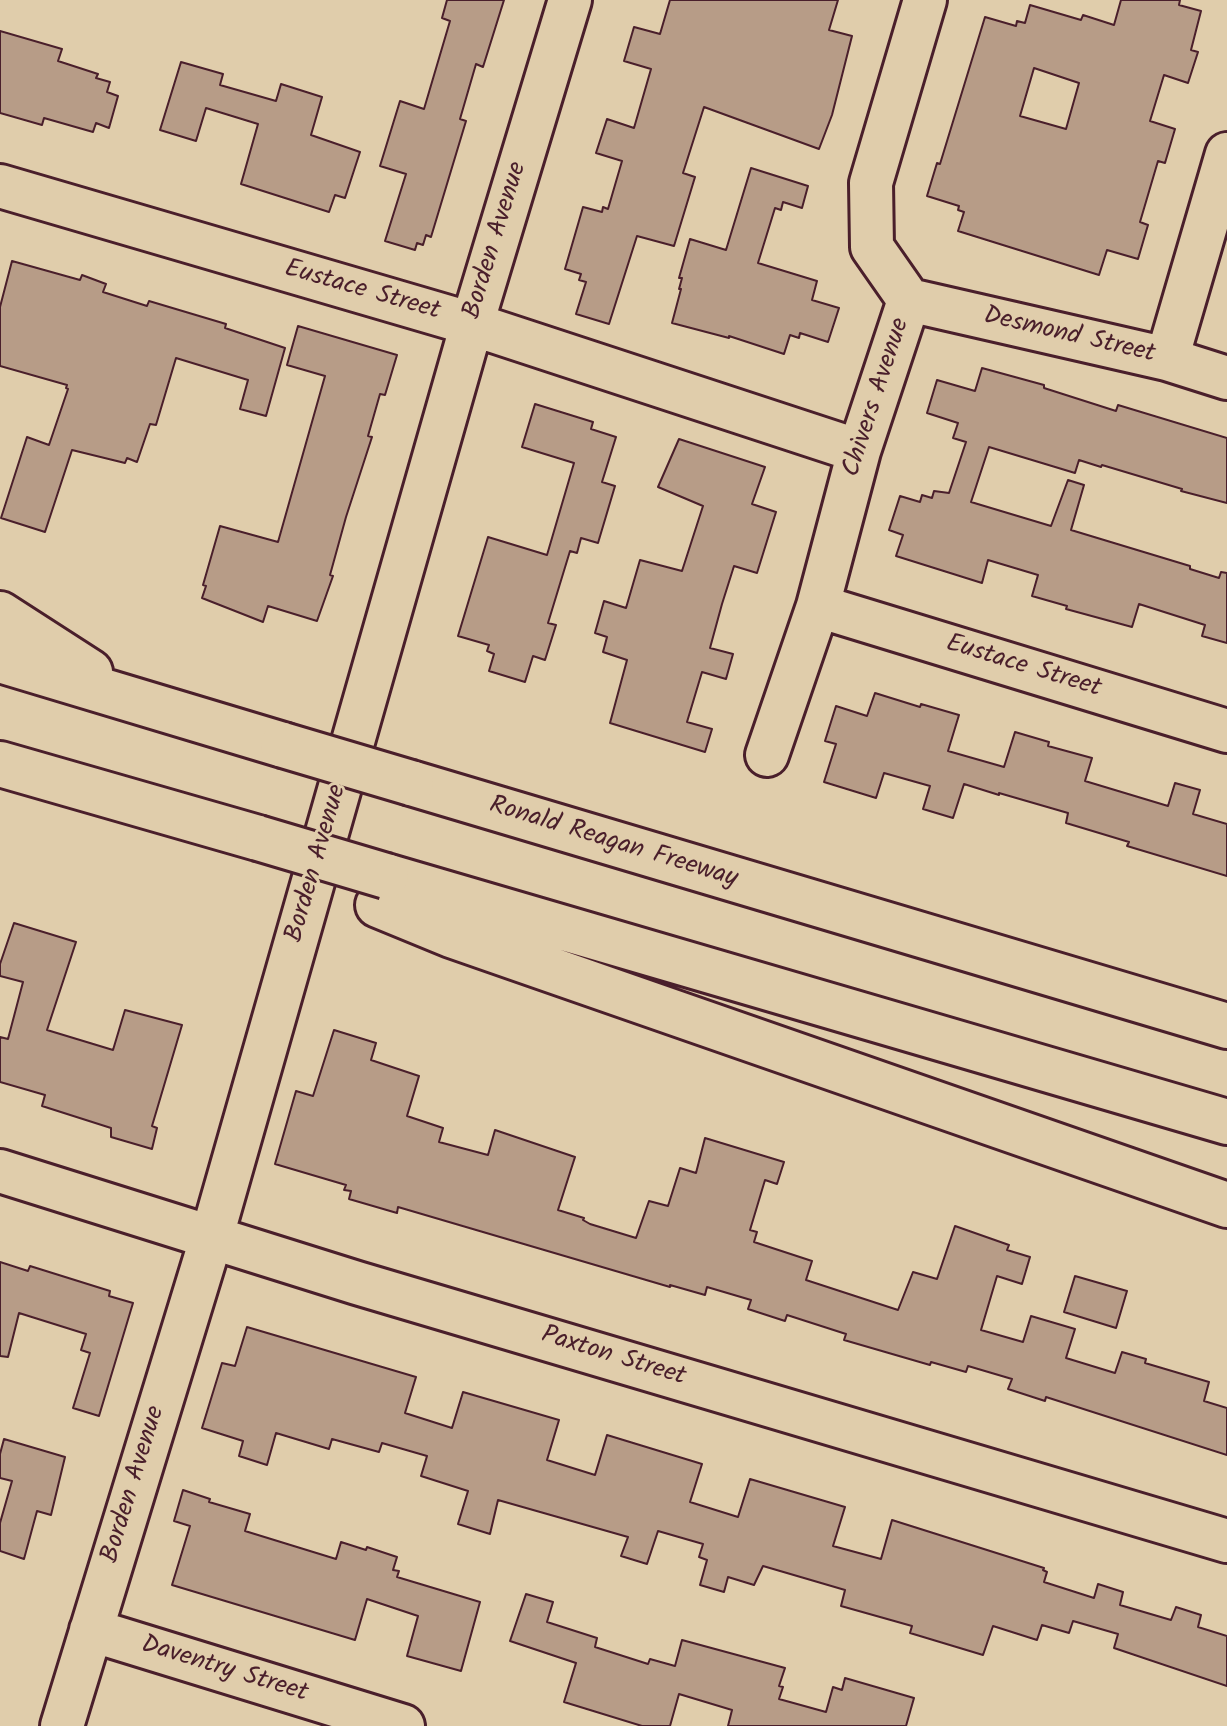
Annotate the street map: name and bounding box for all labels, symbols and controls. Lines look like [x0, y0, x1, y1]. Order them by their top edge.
street label: Borden Avenue [458, 159, 536, 323]
street label: Eustace Street [280, 255, 444, 329]
street label: Desmond Street [980, 302, 1158, 372]
street label: Chivers Avenue [838, 315, 918, 481]
street label: Eustace Street [942, 630, 1104, 706]
street label: Borden Avenue [281, 782, 355, 946]
street label: Ronald Reagan Freeway [485, 791, 741, 897]
street label: Paxton Street [537, 1321, 689, 1395]
street label: Borden Avenue [96, 1403, 174, 1567]
street label: Daventry Street [137, 1631, 311, 1711]

